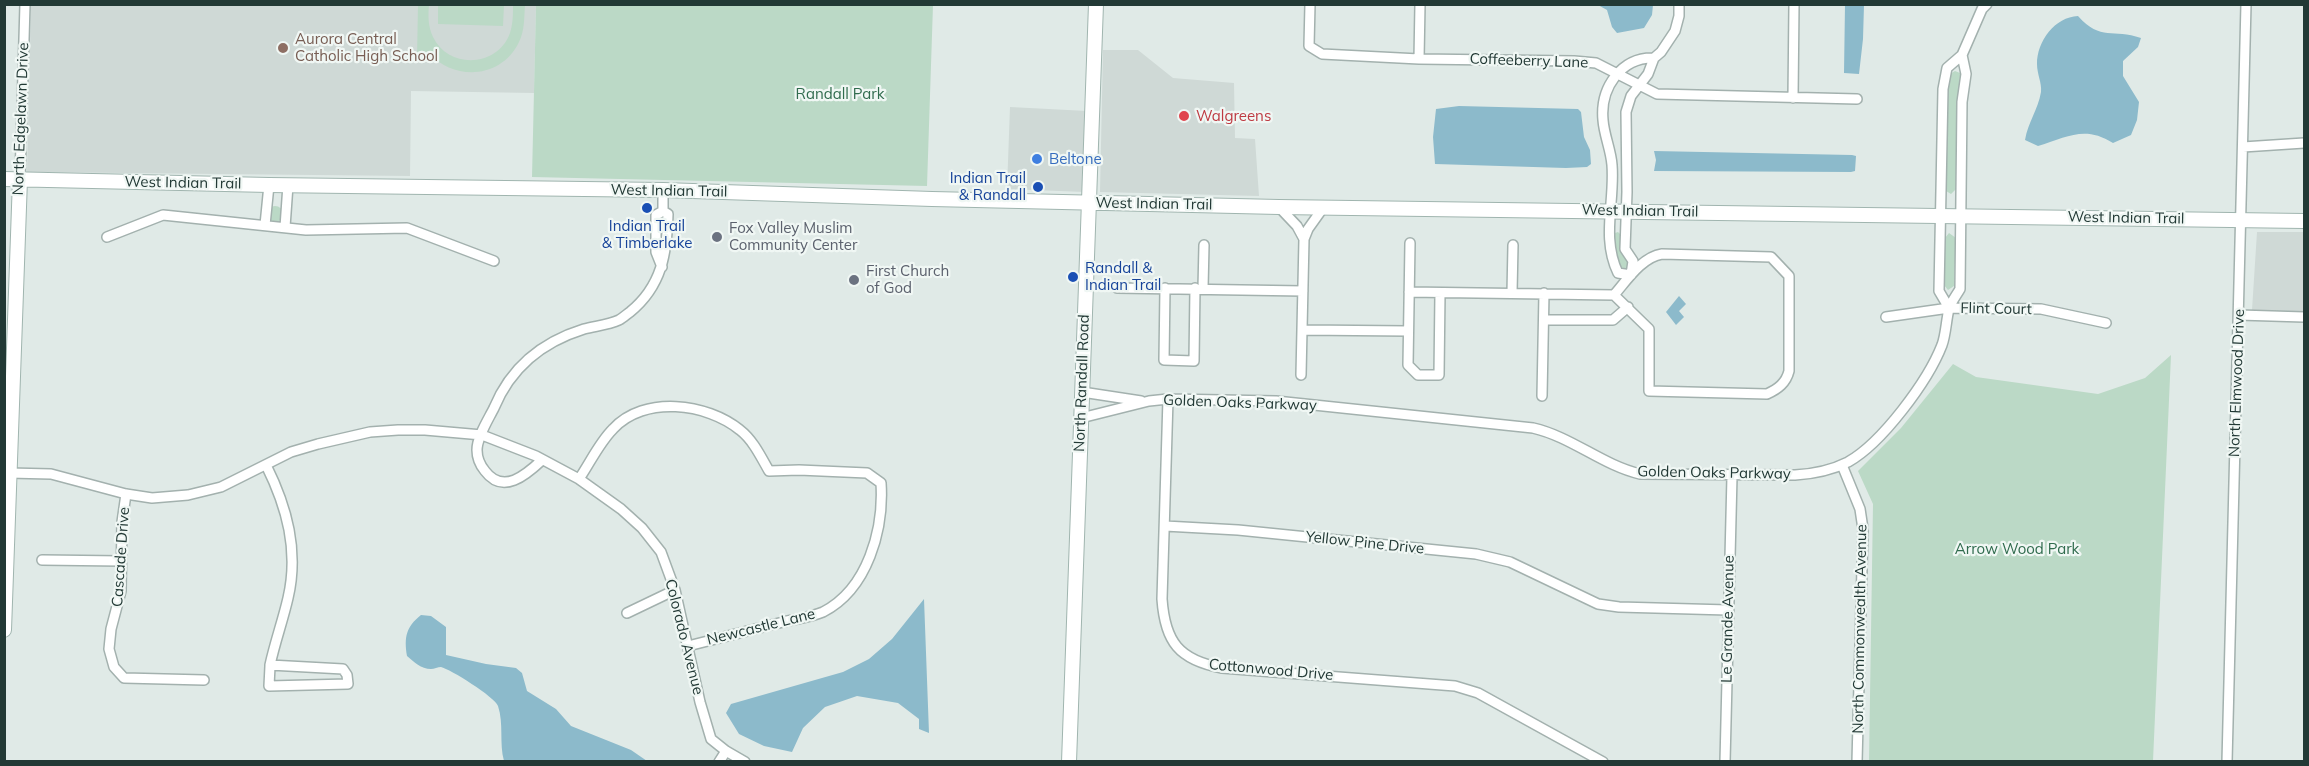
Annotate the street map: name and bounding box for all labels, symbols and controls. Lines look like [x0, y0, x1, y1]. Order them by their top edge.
place label: Aurora Central Catholic High School [295, 30, 438, 65]
marker: Aurora Central Catholic High School [276, 41, 290, 55]
street label: North Edgelawn Drive [9, 42, 33, 196]
street label: Coffeeberry Lane [1469, 50, 1589, 72]
park label: Randall Park [796, 85, 884, 103]
place label: Walgreens [1196, 107, 1271, 125]
marker: Walgreens [1177, 109, 1191, 123]
place label: Beltone [1049, 150, 1102, 168]
marker: Beltone [1030, 152, 1044, 166]
place label: Indian Trail & Randall [950, 169, 1026, 204]
street label: West Indian Trail [124, 173, 242, 193]
marker: Indian Trail & Randall [1031, 180, 1045, 194]
street label: West Indian Trail [610, 181, 728, 201]
street label: West Indian Trail [1095, 194, 1213, 214]
marker: Indian Trail & Timberlake [640, 201, 654, 215]
street label: West Indian Trail [1581, 201, 1699, 221]
street label: West Indian Trail [2067, 208, 2185, 228]
place label: Indian Trail & Timberlake [602, 217, 692, 252]
place label: Fox Valley Muslim Community Center [729, 219, 857, 254]
marker: Fox Valley Muslim Community Center [710, 230, 724, 244]
place label: Randall & Indian Trail [1085, 259, 1161, 294]
place label: First Church of God [866, 262, 949, 297]
marker: Randall & Indian Trail [1066, 270, 1080, 284]
marker: First Church of God [847, 273, 861, 287]
street label: Flint Court [1960, 299, 2032, 319]
street label: North Elmwood Drive [2225, 309, 2249, 457]
street label: North Randall Road [1071, 314, 1093, 452]
street label: Golden Oaks Parkway [1163, 391, 1317, 415]
street label: Golden Oaks Parkway [1637, 463, 1791, 483]
street label: Cascade Drive [109, 506, 133, 608]
street label: North Commonwealth Avenue [1849, 524, 1871, 734]
street label: Yellow Pine Drive [1305, 528, 1425, 558]
park label: Arrow Wood Park [1955, 540, 2079, 558]
street label: Le Grande Avenue [1718, 555, 1738, 683]
street label: Colorado Avenue [661, 577, 707, 697]
street label: Newcastle Lane [705, 605, 817, 649]
street label: Cottonwood Drive [1208, 656, 1334, 684]

